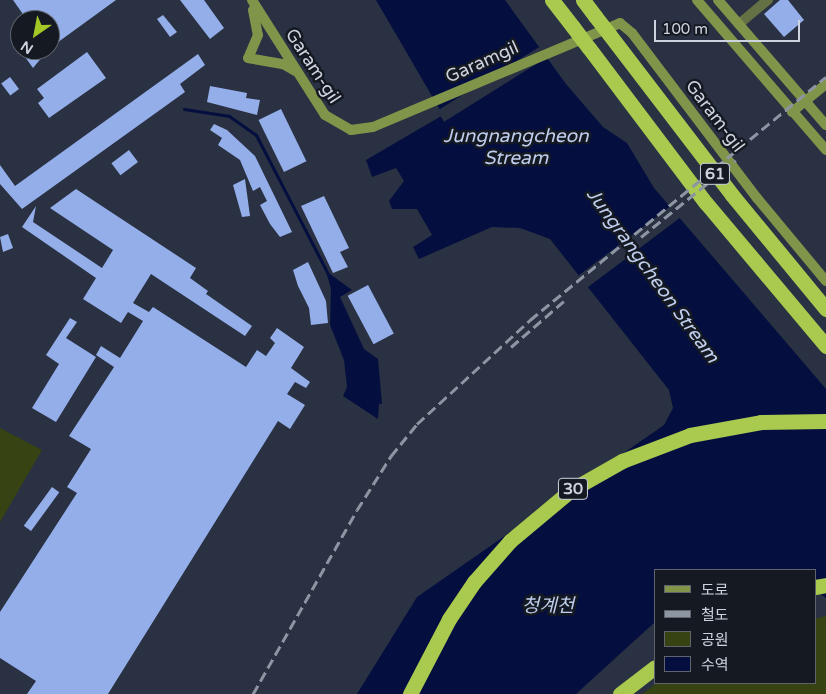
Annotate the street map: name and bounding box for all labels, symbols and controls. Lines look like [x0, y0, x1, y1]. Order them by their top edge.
north arrow [10, 10, 60, 60]
scale bar [656, 10, 802, 42]
text: 100 m [662, 20, 708, 38]
street label: Garam-gil [281, 24, 345, 108]
street label: Garamgil [442, 36, 522, 88]
text: N [18, 37, 36, 57]
street label: Garam-gil [681, 76, 749, 156]
water label: Jungnangcheon Stream [443, 126, 589, 170]
road number: 61 [699, 160, 731, 188]
water label: Jungrangcheon Stream [581, 184, 723, 368]
road number: 30 [557, 476, 589, 502]
legend [654, 569, 816, 684]
text: 도로 [701, 581, 729, 599]
water label: 청계천 [522, 596, 574, 618]
text: 철도 [701, 606, 729, 624]
text: 공원 [701, 631, 729, 649]
text: 수역 [701, 656, 729, 674]

